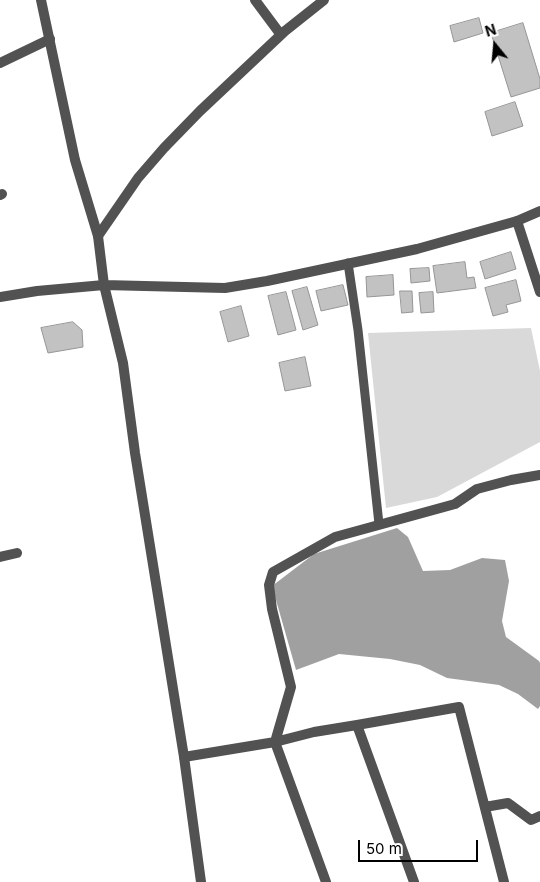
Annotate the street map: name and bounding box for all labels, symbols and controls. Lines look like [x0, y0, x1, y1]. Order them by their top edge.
north arrow [470, 20, 520, 70]
text: N [483, 20, 498, 40]
scale bar [360, 830, 480, 862]
text: 50 m [366, 839, 402, 858]

